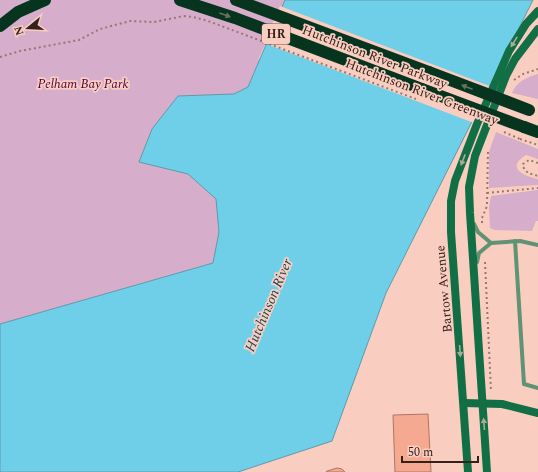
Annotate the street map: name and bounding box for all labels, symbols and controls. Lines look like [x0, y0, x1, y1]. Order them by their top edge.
north arrow [8, 8, 48, 48]
one-way arrow [220, 12, 232, 18]
street label: Hutchinson River Parkway [299, 20, 451, 94]
text: N [9, 24, 28, 38]
road number: HR [262, 24, 290, 44]
one-way arrow [511, 36, 518, 48]
street label: Hutchinson River Greenway [342, 54, 502, 131]
park label: Pelham Bay Park [37, 74, 129, 94]
one-way arrow [460, 83, 472, 89]
one-way arrow [459, 155, 465, 167]
street label: Bartow Avenue [430, 244, 458, 333]
water label: Hutchinson River [239, 255, 298, 355]
one-way arrow [457, 345, 464, 357]
one-way arrow [481, 418, 488, 430]
scale bar [402, 438, 478, 464]
text: 50 m [408, 443, 433, 462]

